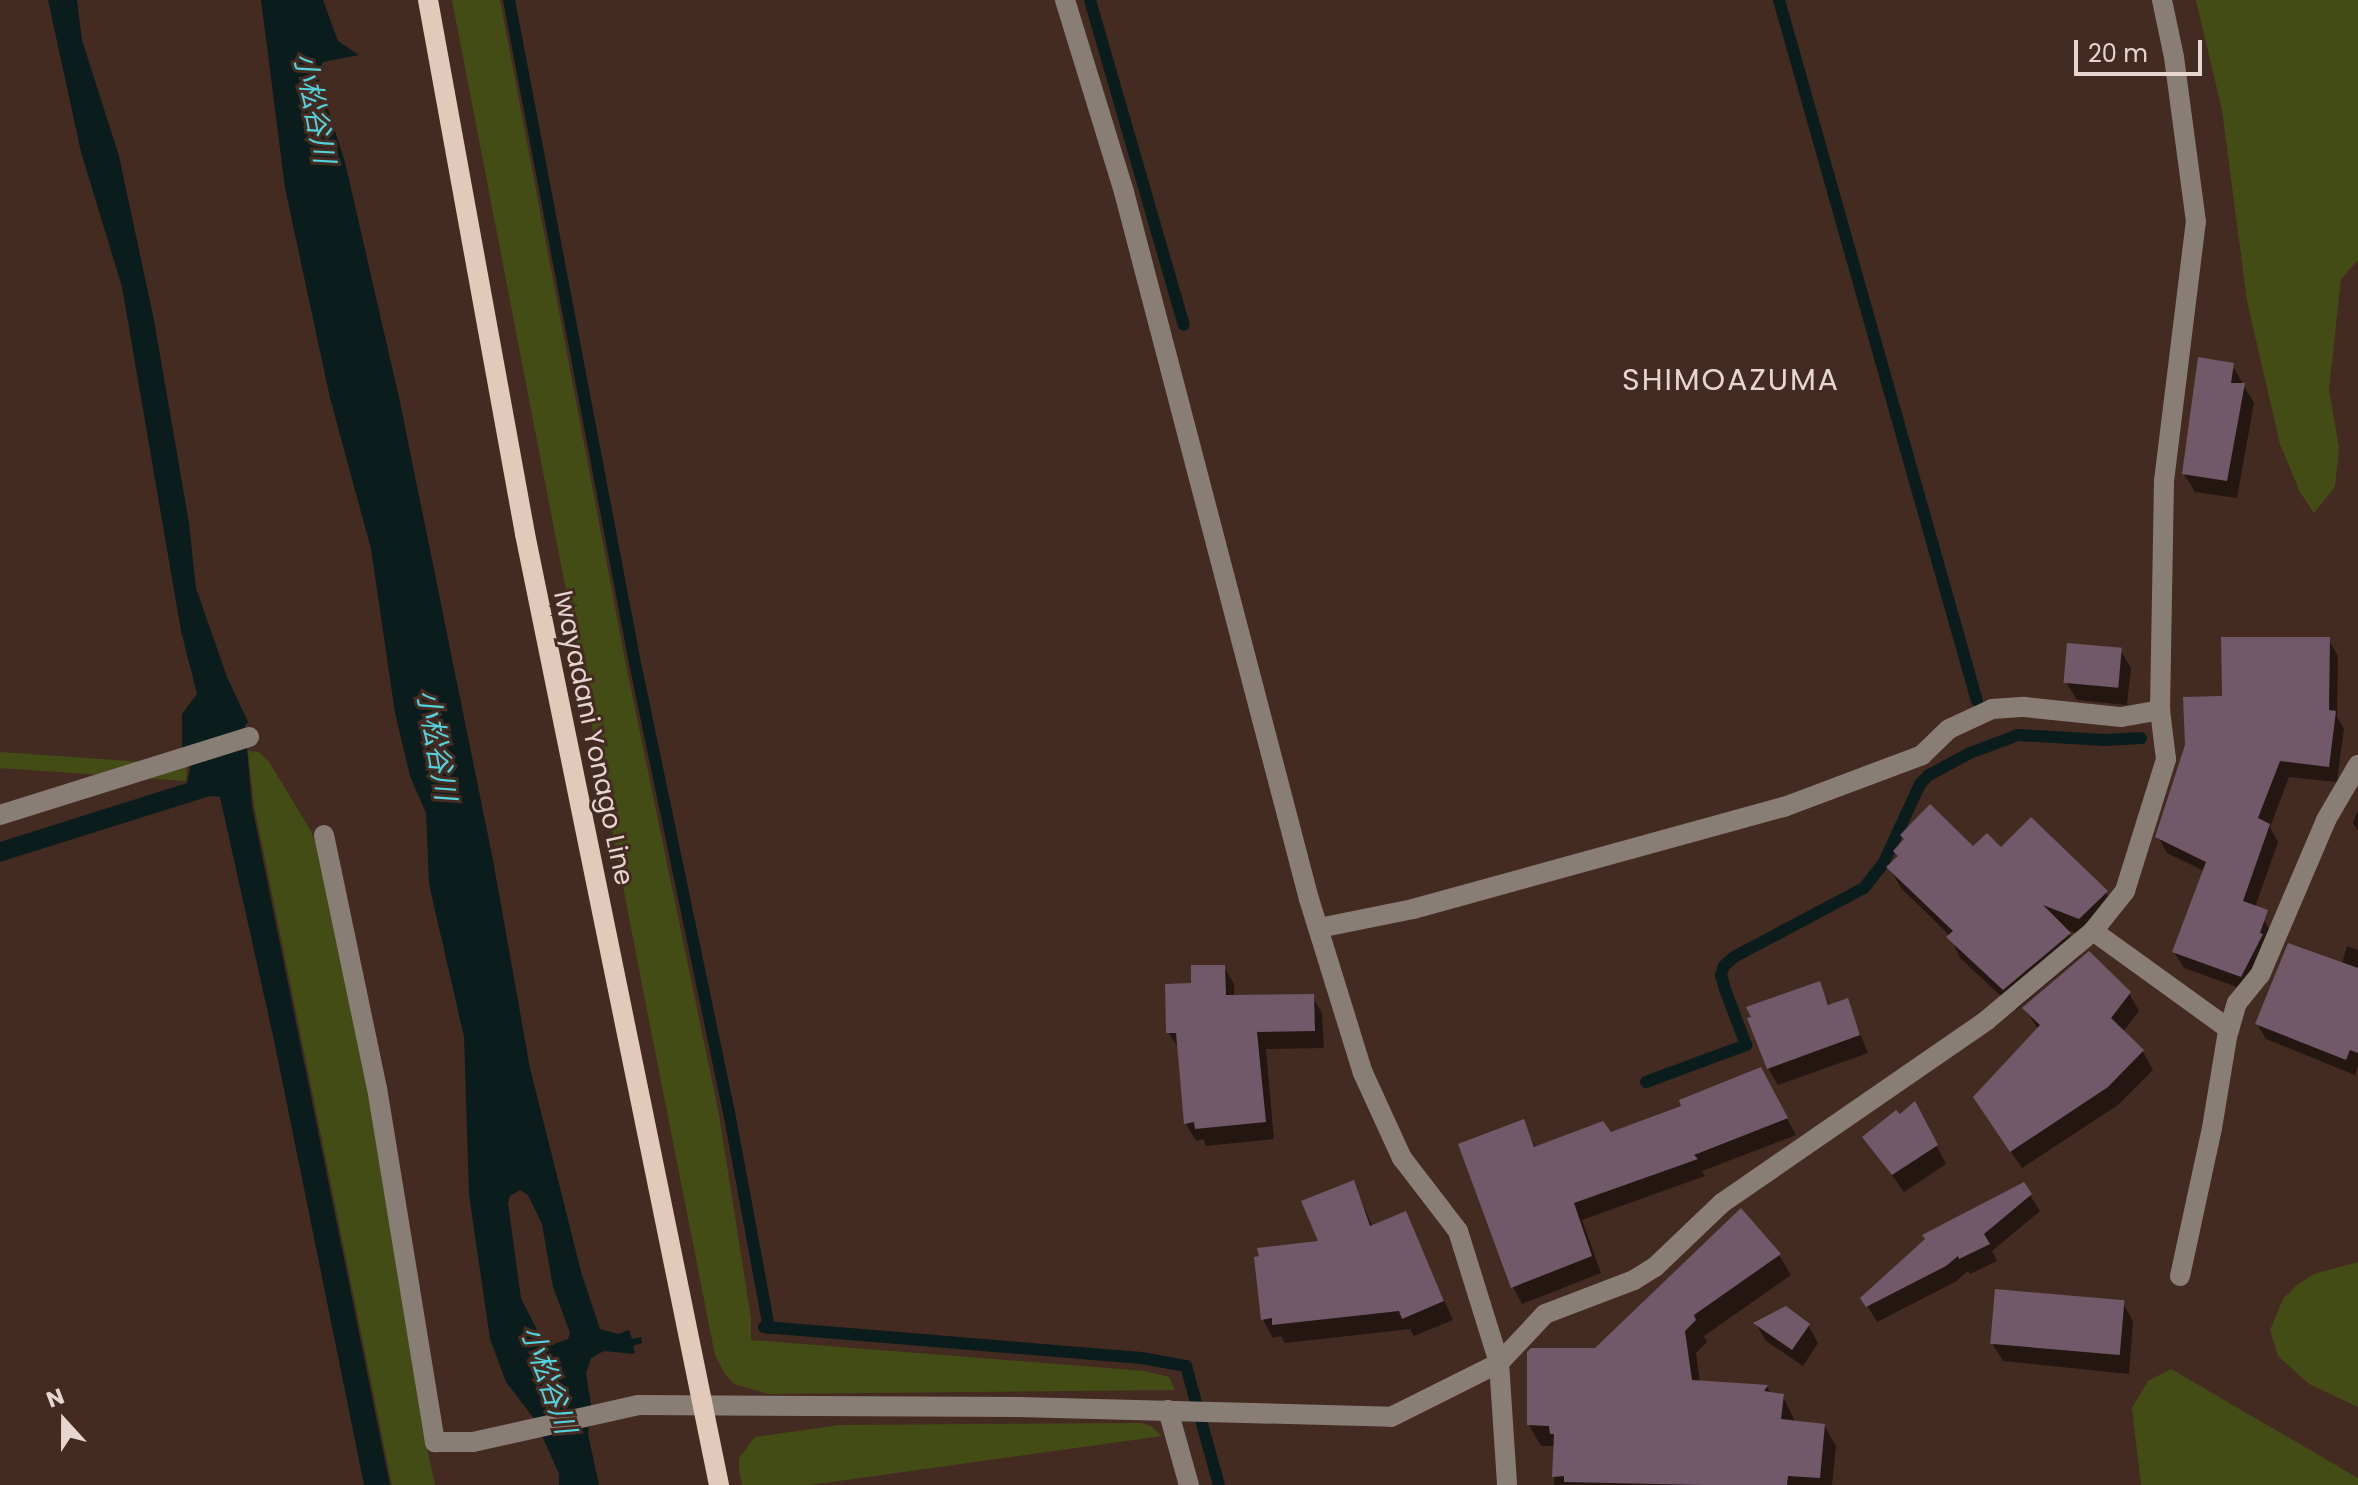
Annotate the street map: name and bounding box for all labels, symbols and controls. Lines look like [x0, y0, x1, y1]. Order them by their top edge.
scale bar [2078, 24, 2206, 74]
text: 20 m [2088, 37, 2148, 70]
water label: 小松谷川 [287, 50, 341, 166]
district label: SHIMOAZUMA [1622, 362, 1840, 398]
street label: Iwayadani Yonago Line [547, 588, 639, 888]
water label: 小松谷川 [410, 687, 462, 803]
water label: 小松谷川 [514, 1322, 582, 1438]
north arrow [24, 1381, 104, 1461]
text: N [42, 1381, 68, 1416]

